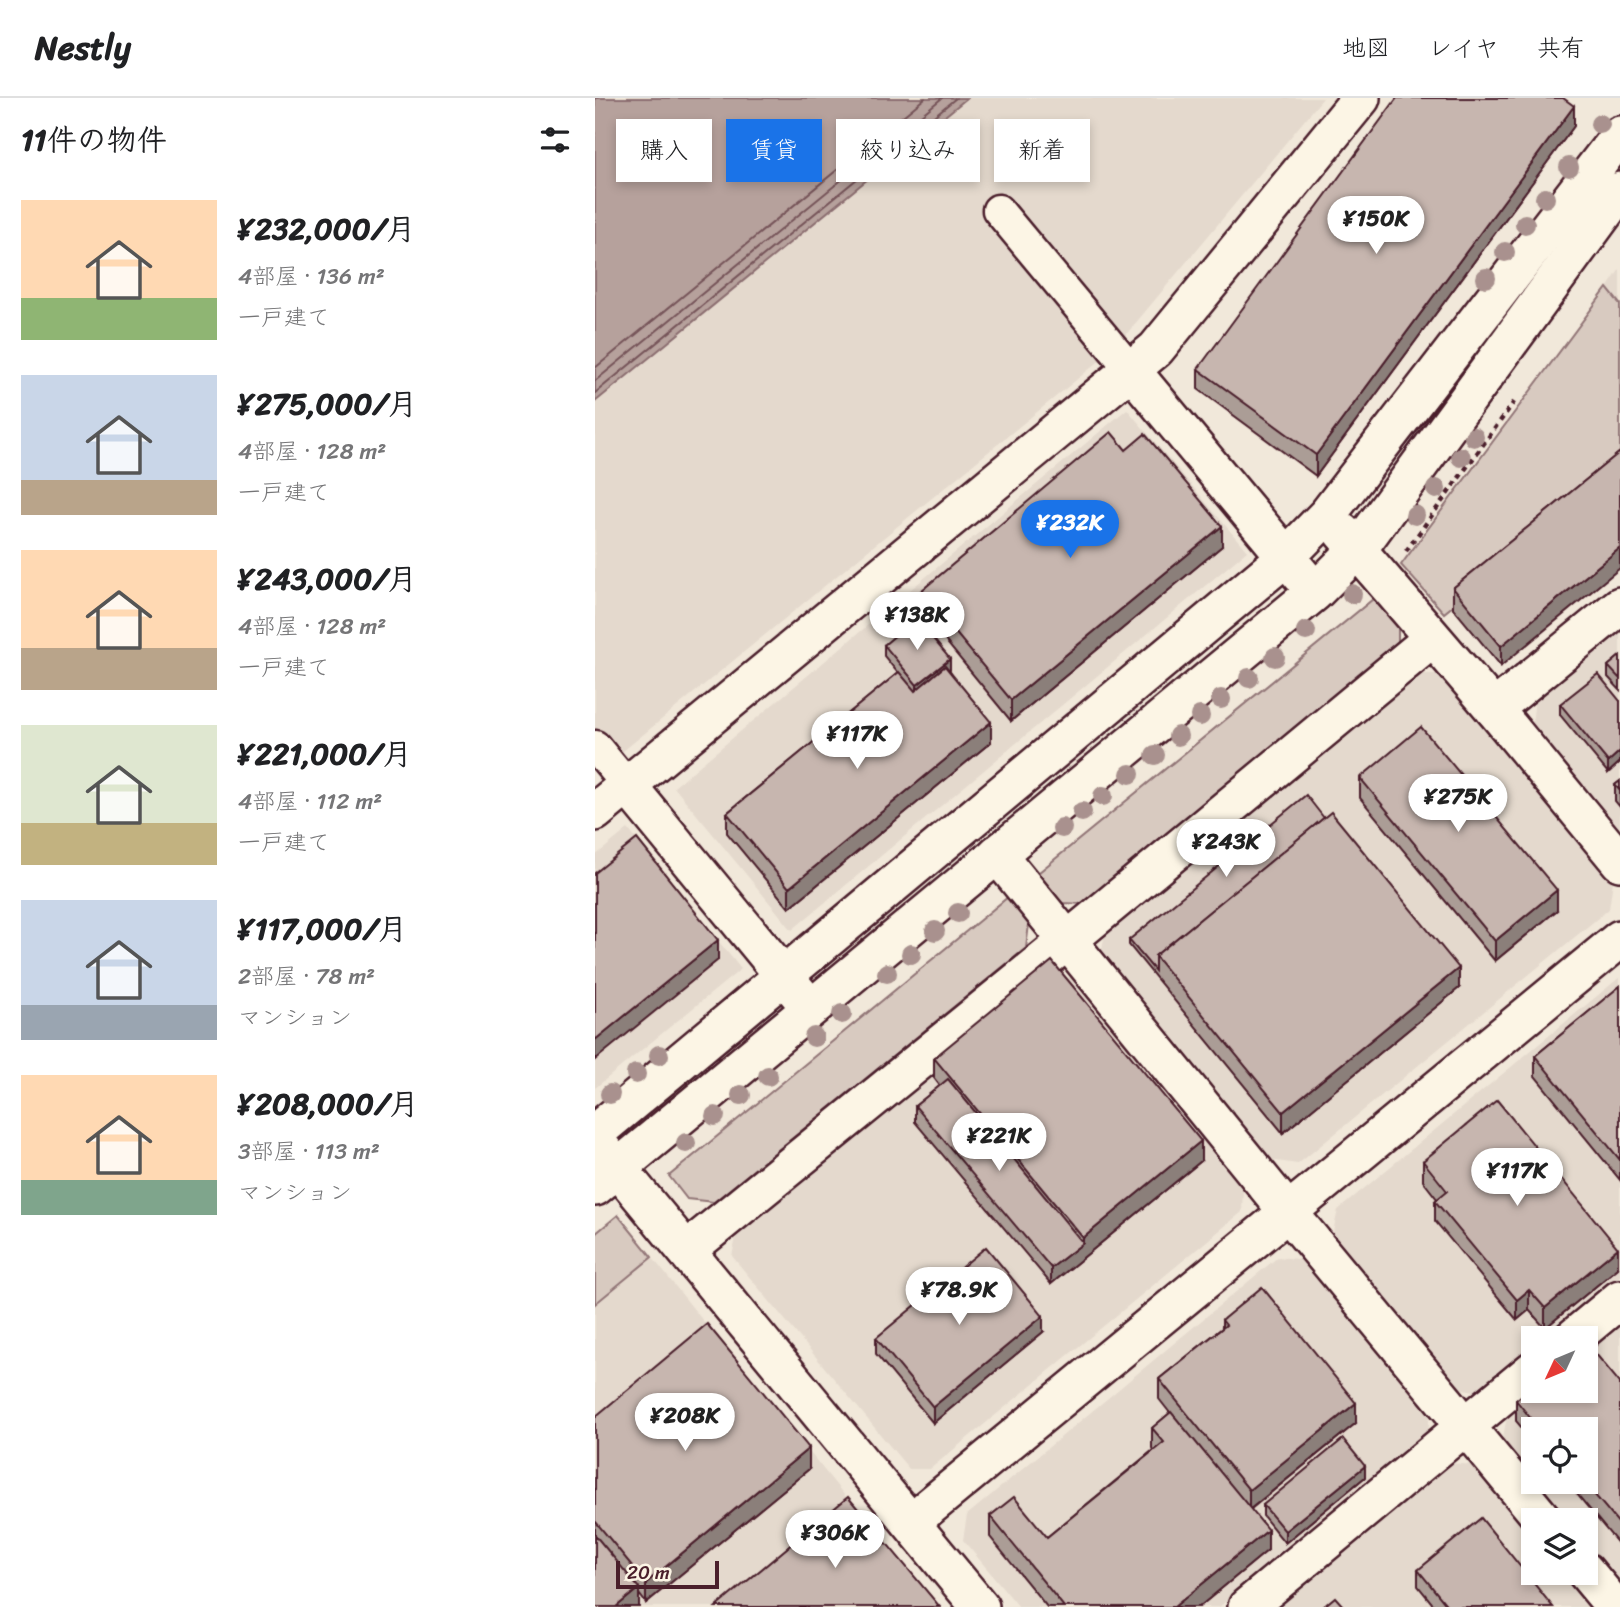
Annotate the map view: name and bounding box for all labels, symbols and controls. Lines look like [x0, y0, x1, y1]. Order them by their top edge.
text: Nestly [35, 19, 131, 77]
text: 地図 [1342, 27, 1390, 69]
text: レイヤ [1428, 27, 1499, 69]
text: 共有 [1537, 27, 1585, 69]
text: 11件の物件 [21, 113, 167, 167]
chip: 購入 [616, 119, 712, 182]
chip: 賃貸 [726, 119, 822, 182]
chip: 絞り込み [836, 119, 980, 182]
chip: 新着 [994, 119, 1090, 182]
icon: filters [536, 121, 574, 159]
pin: ¥150K [1327, 197, 1425, 256]
text: ¥150K [1343, 198, 1409, 239]
text: ¥232,000/月 [238, 202, 416, 256]
icon: home [77, 228, 161, 312]
text: 4部屋 · 136 m² [238, 256, 385, 297]
text: 一戸建て [238, 297, 330, 338]
text: ¥275,000/月 [238, 377, 417, 431]
icon: home [77, 403, 161, 487]
text: 4部屋 · 128 m² [238, 431, 386, 472]
text: 一戸建て [238, 472, 330, 513]
pin: ¥232K [1021, 500, 1119, 560]
text: ¥232K [1037, 502, 1103, 543]
text: ¥243,000/月 [238, 552, 417, 606]
icon: home [77, 578, 161, 662]
pin: ¥138K [868, 592, 966, 652]
text: ¥138K [885, 594, 949, 635]
text: 4部屋 · 128 m² [238, 606, 386, 647]
text: 一戸建て [238, 647, 330, 688]
pin: ¥117K [808, 712, 906, 771]
text: ¥117K [827, 713, 887, 754]
text: ¥221,000/月 [238, 727, 412, 781]
icon: home [77, 753, 161, 837]
pin: ¥275K [1409, 774, 1507, 834]
text: ¥275K [1424, 776, 1492, 817]
text: 4部屋 · 112 m² [238, 781, 382, 822]
pin: ¥243K [1177, 820, 1275, 879]
text: ¥243K [1192, 821, 1260, 862]
text: 一戸建て [238, 822, 330, 863]
text: ¥117,000/月 [238, 902, 407, 956]
icon: home [77, 928, 161, 1012]
text: 2部屋 · 78 m² [238, 956, 375, 997]
text: マンション [238, 997, 352, 1038]
text: ¥208,000/月 [238, 1077, 419, 1131]
icon: home [77, 1103, 161, 1187]
pin: ¥221K [950, 1114, 1048, 1173]
text: ¥221K [967, 1115, 1031, 1156]
text: 3部屋 · 113 m² [238, 1131, 380, 1172]
pin: ¥117K [1468, 1148, 1566, 1208]
text: ¥117K [1487, 1150, 1547, 1191]
text: マンション [238, 1172, 352, 1213]
pin: ¥78.9K [902, 1268, 1016, 1327]
text: ¥78.9K [922, 1269, 996, 1310]
north arrow [1521, 1326, 1598, 1404]
map controls [1521, 1326, 1598, 1585]
pin: ¥208K [636, 1394, 734, 1453]
text: ¥208K [651, 1395, 719, 1436]
button: locate [1521, 1417, 1598, 1494]
button: layers [1521, 1508, 1598, 1585]
pin: ¥306K [786, 1510, 884, 1570]
text: ¥306K [802, 1512, 868, 1553]
text: 20 m [627, 1556, 670, 1589]
scale bar [616, 1558, 719, 1590]

